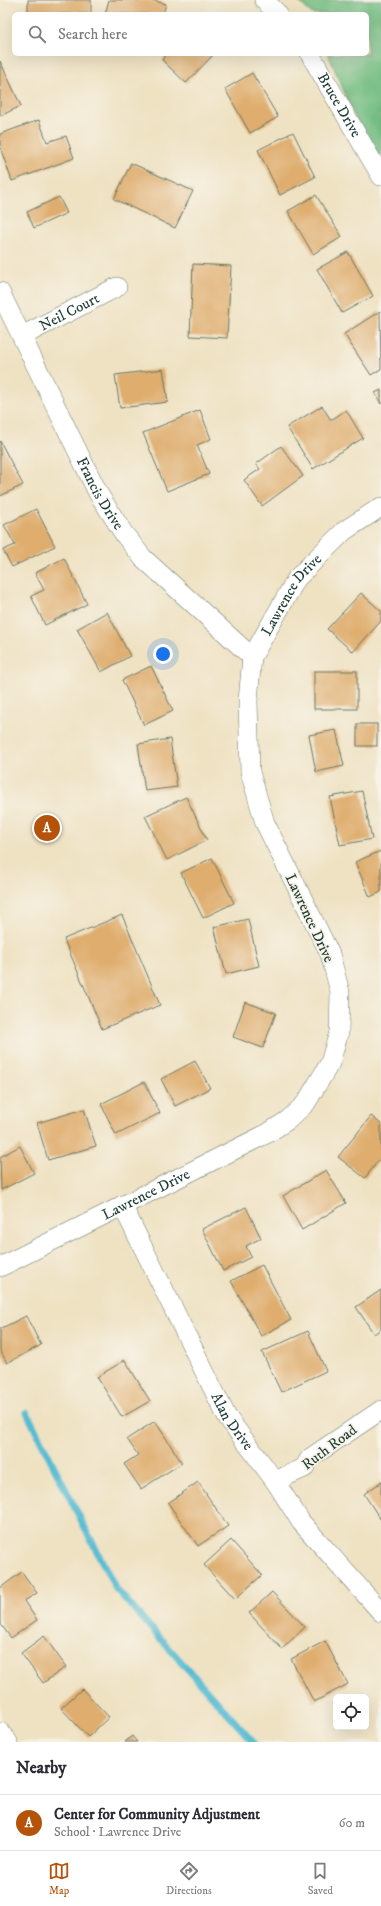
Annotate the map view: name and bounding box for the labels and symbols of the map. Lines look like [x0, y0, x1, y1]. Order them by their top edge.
street label: Bruce Drive [313, 70, 365, 141]
street label: Neil Court [36, 289, 103, 335]
street label: Francis Drive [72, 454, 128, 533]
street label: Lawrence Drive [257, 550, 326, 639]
your location [153, 644, 173, 664]
pin: A [34, 813, 60, 843]
street label: Lawrence Drive [281, 871, 338, 966]
street label: Lawrence Drive [99, 1165, 193, 1224]
street label: Alan Drive [206, 1390, 258, 1454]
street label: Ruth Road [298, 1420, 361, 1474]

